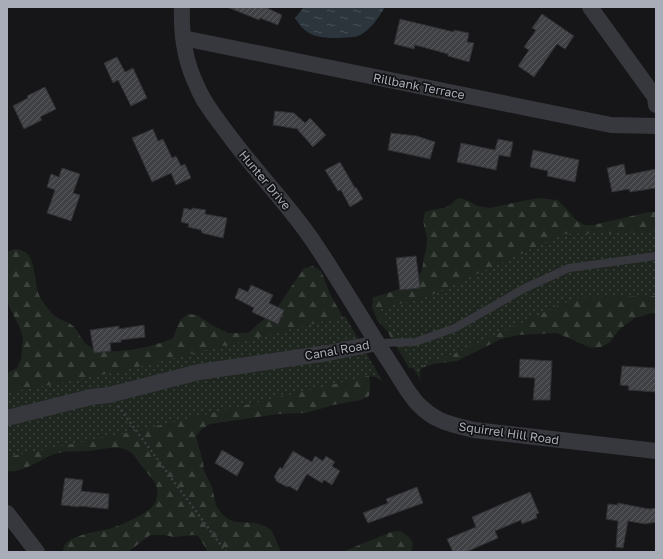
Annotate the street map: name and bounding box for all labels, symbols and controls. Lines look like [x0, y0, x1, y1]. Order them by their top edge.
street label: Rillbank Terrace [372, 70, 466, 102]
street label: Hunter Drive [236, 147, 294, 213]
street label: Canal Road [304, 337, 370, 363]
street label: Squirrel Hill Road [458, 419, 560, 447]

